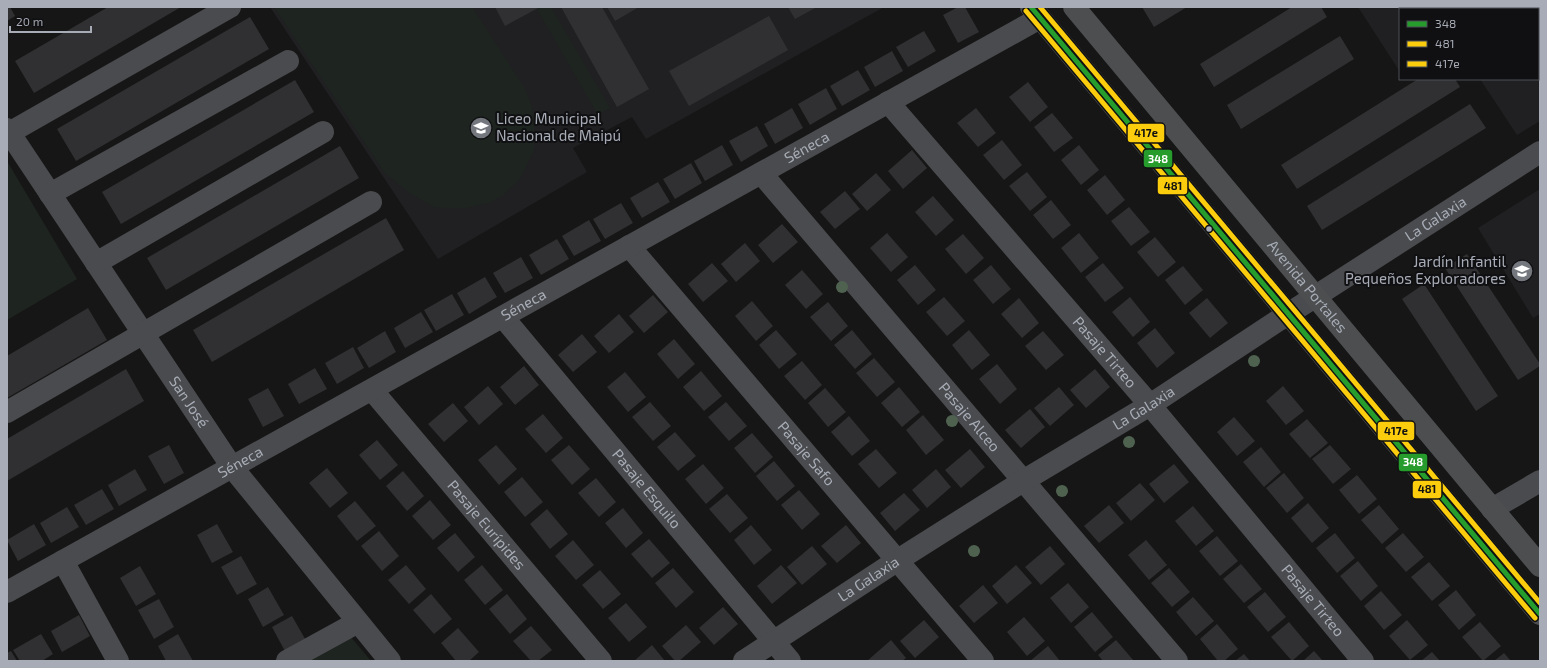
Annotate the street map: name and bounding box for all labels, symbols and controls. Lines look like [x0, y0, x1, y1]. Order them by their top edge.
scale bar [10, 8, 91, 34]
legend [1399, 8, 1539, 80]
text: 20 m [16, 14, 43, 28]
text: 348 [1435, 16, 1456, 30]
text: 481 [1435, 36, 1454, 50]
text: 417e [1435, 56, 1460, 70]
place label: Liceo Municipal Nacional de Maipú [496, 109, 621, 144]
school or university icon: Liceo Municipal Nacional de Maipú [468, 115, 494, 141]
line badge: 417e [1127, 123, 1165, 143]
text: 417e [1134, 126, 1158, 139]
street label: Séneca [781, 127, 832, 166]
line badge: 348 [1143, 149, 1173, 168]
text: 348 [1148, 152, 1168, 165]
line badge: 481 [1157, 176, 1188, 195]
text: 481 [1164, 179, 1182, 192]
street label: La Galaxia [1401, 192, 1469, 245]
unlabelled marker [1204, 224, 1214, 234]
street label: Avenida Portales [1264, 236, 1352, 336]
place label: Jardín Infantil Pequeños Exploradores [1345, 252, 1507, 287]
school or university icon: Jardín Infantil Pequeños Exploradores [1509, 258, 1535, 284]
street label: Séneca [497, 284, 549, 324]
street label: Pasaje Tirteo [1069, 312, 1141, 391]
street label: San José [166, 372, 213, 431]
street label: Pasaje Alceo [935, 378, 1005, 455]
street label: La Galaxia [1109, 381, 1178, 433]
street label: Pasaje Safo [774, 417, 839, 489]
line badge: 417e [1377, 421, 1415, 441]
text: 417e [1384, 424, 1408, 437]
street label: Séneca [214, 442, 266, 481]
street label: Pasaje Esquilo [609, 445, 686, 532]
line badge: 348 [1398, 453, 1428, 472]
text: 348 [1403, 455, 1423, 468]
street label: Pasaje Eurípides [444, 476, 530, 573]
line badge: 481 [1412, 480, 1442, 499]
text: 481 [1418, 482, 1436, 495]
street label: La Galaxia [834, 552, 902, 605]
street label: Pasaje Tirteo [1278, 560, 1349, 640]

